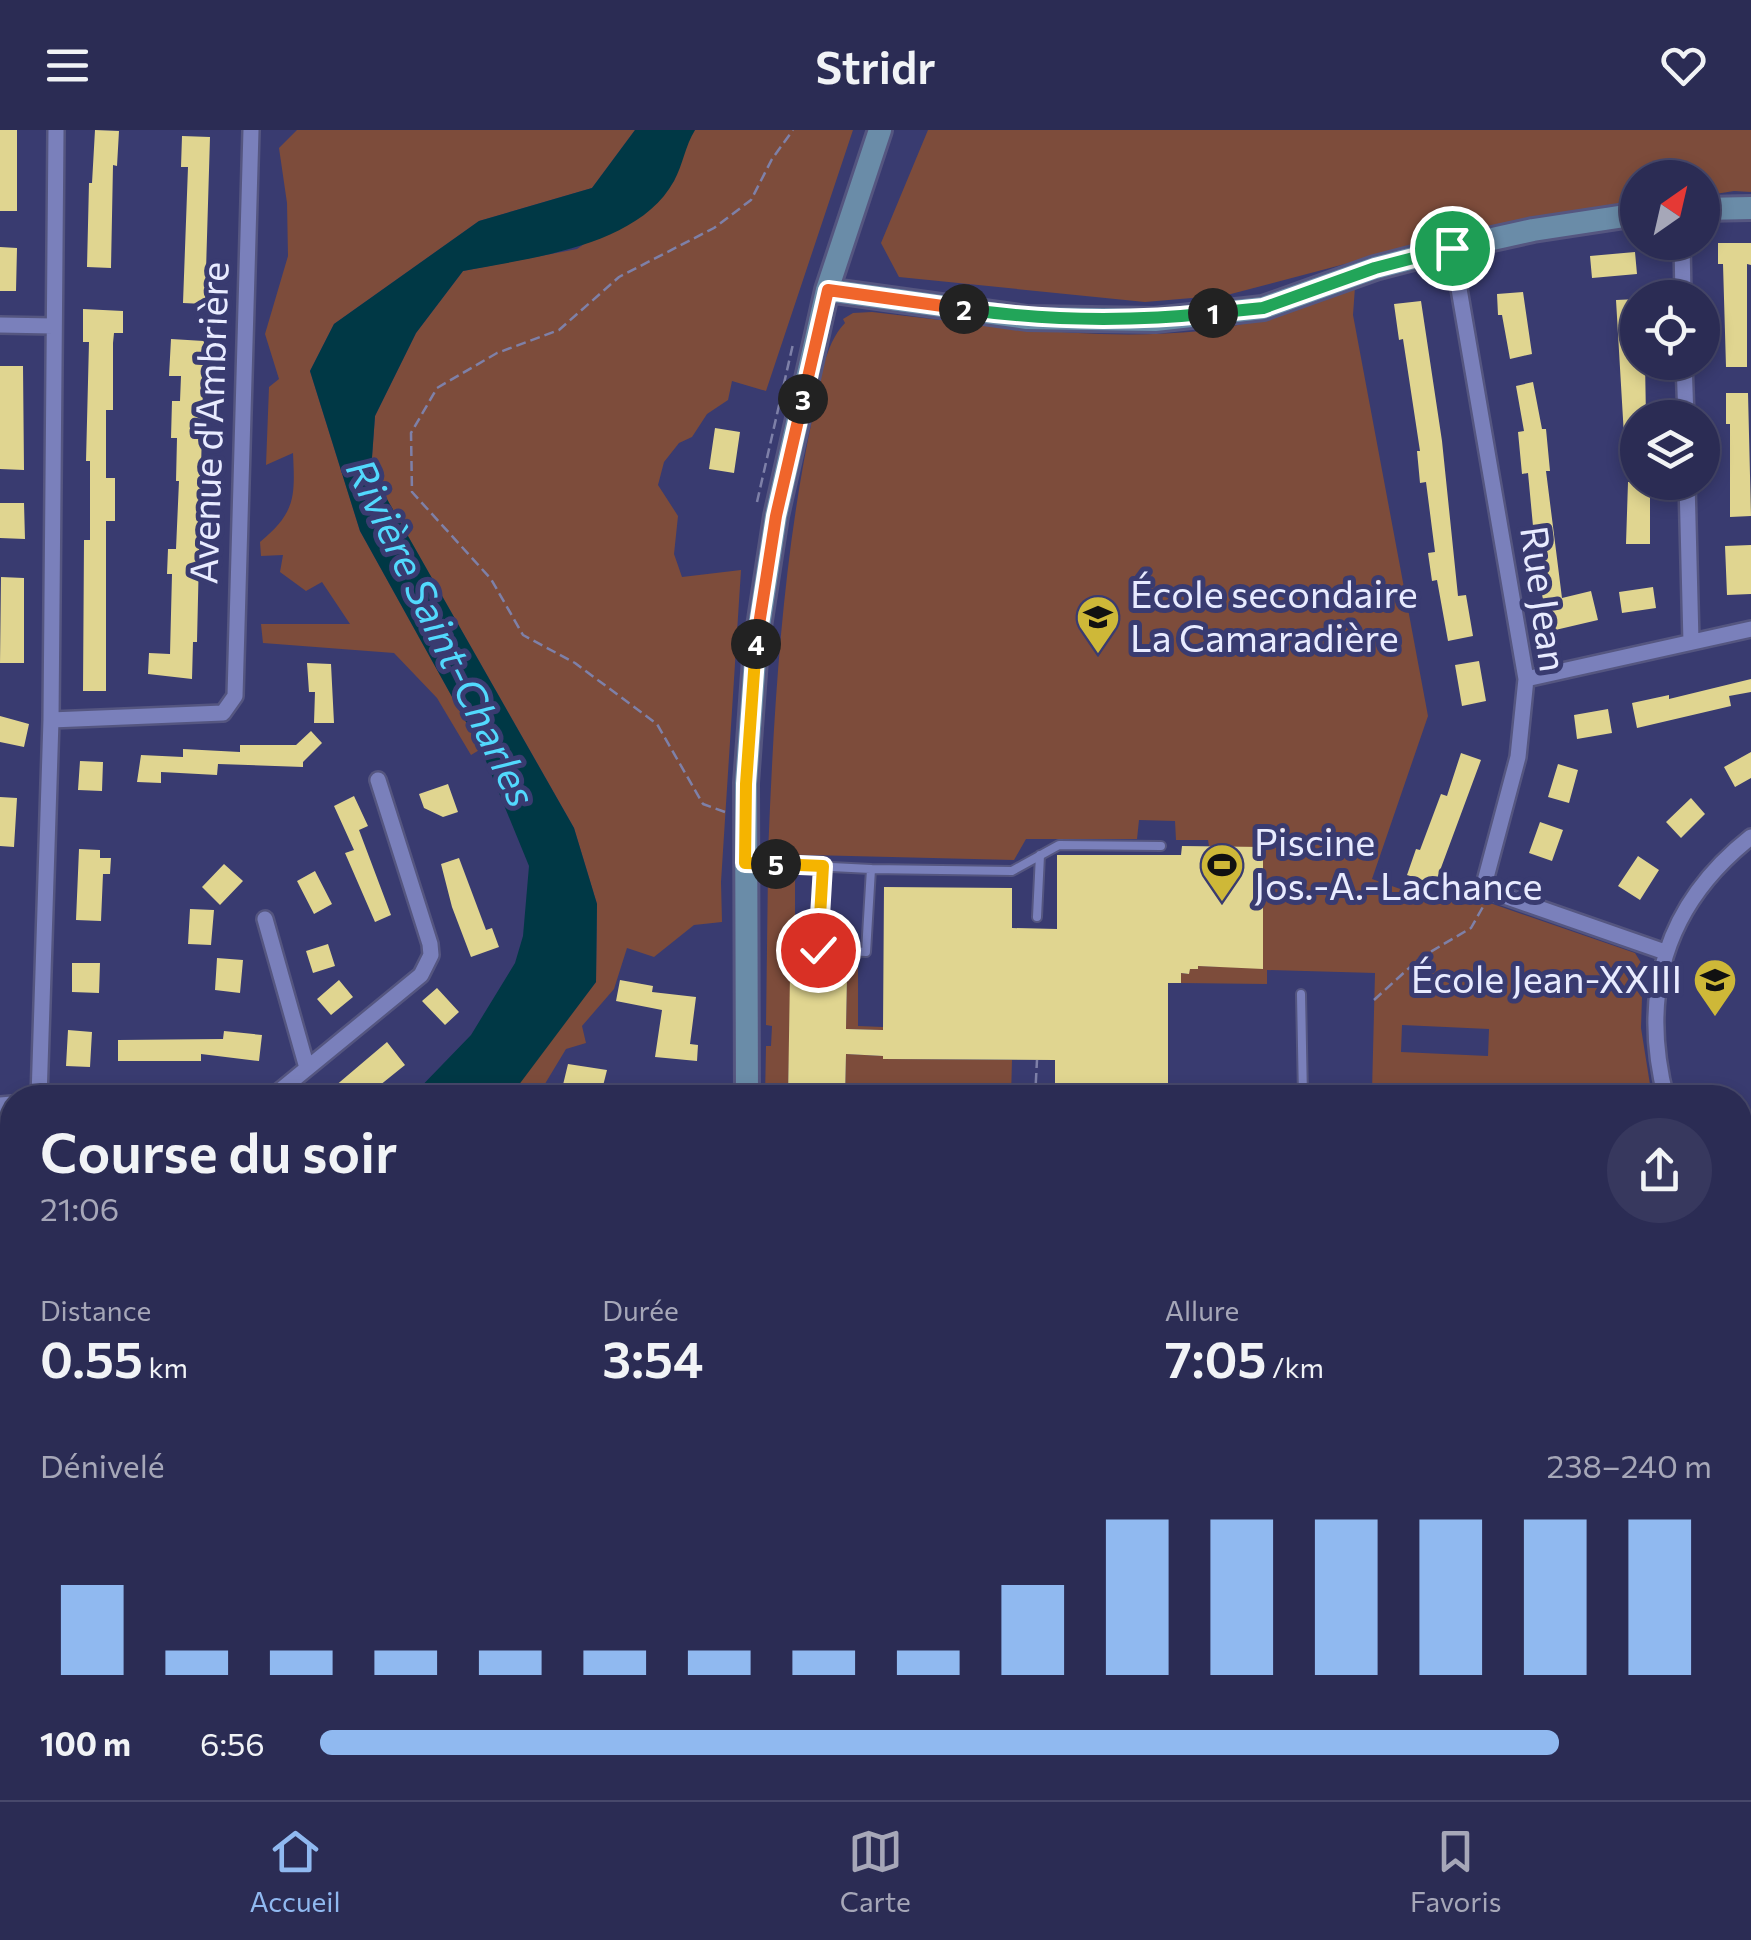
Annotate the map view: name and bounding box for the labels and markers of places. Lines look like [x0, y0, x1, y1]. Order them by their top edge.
pin [1410, 206, 1495, 291]
pin: 2 [939, 284, 989, 334]
pin: 1 [1188, 288, 1238, 338]
pin: 3 [778, 374, 828, 424]
place label: École secondaire La Camaradière [1130, 569, 1418, 660]
school or university icon: École secondaire La Camaradière [1075, 594, 1121, 655]
pin: 4 [731, 619, 781, 669]
place label: Piscine Jos.-A.-Lachance [1254, 817, 1543, 908]
pin: 5 [751, 839, 801, 889]
sports icon: Piscine Jos.-A.-Lachance [1199, 842, 1245, 903]
pin [776, 908, 861, 993]
place label: École Jean-XXIII [1411, 954, 1682, 1001]
school or university icon: École Jean-XXIII [1692, 957, 1738, 1018]

